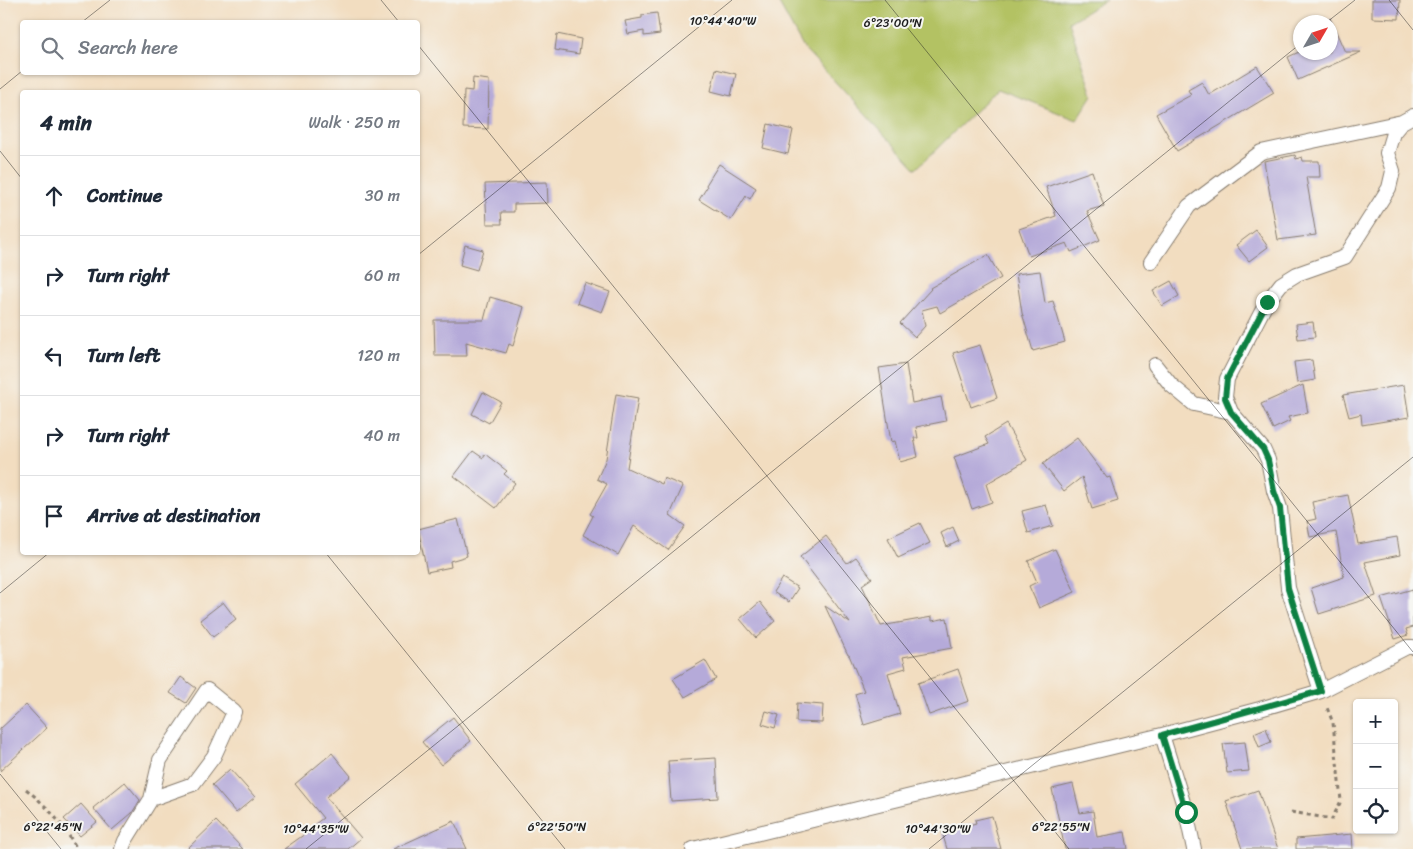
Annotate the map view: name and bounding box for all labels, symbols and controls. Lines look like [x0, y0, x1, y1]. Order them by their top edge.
text: 10°44'40"W [690, 10, 757, 32]
text: 6°23'00"N [864, 12, 923, 34]
north arrow [1293, 15, 1338, 60]
search box [20, 20, 420, 75]
text: Search here [78, 31, 178, 64]
icon: search [38, 34, 66, 62]
text: 4 min [40, 104, 92, 142]
text: Walk · 250 m [308, 108, 400, 137]
text: Continue [87, 179, 163, 212]
text: 30 m [365, 181, 400, 210]
icon: ahead [40, 182, 68, 210]
text: Turn right [87, 259, 169, 292]
text: 60 m [364, 261, 400, 290]
icon: right [40, 262, 68, 290]
route end [1256, 291, 1279, 314]
text: Turn left [87, 339, 160, 372]
text: 120 m [357, 341, 400, 370]
icon: left [40, 342, 68, 370]
text: Turn right [87, 419, 169, 452]
text: 40 m [363, 421, 400, 450]
icon: right [40, 422, 68, 450]
text: Arrive at destination [87, 499, 260, 532]
icon: arrive [40, 502, 68, 530]
map controls [1353, 699, 1398, 834]
button: + [1353, 699, 1398, 744]
button: − [1353, 744, 1398, 789]
button: locate [1353, 789, 1398, 834]
route start [1175, 801, 1198, 824]
text: 6°22'45"N [24, 816, 83, 838]
text: 6°22'50"N [528, 816, 587, 838]
text: 6°22'55"N [1032, 816, 1091, 838]
text: 10°44'35"W [283, 818, 349, 840]
text: 10°44'30"W [905, 818, 972, 840]

